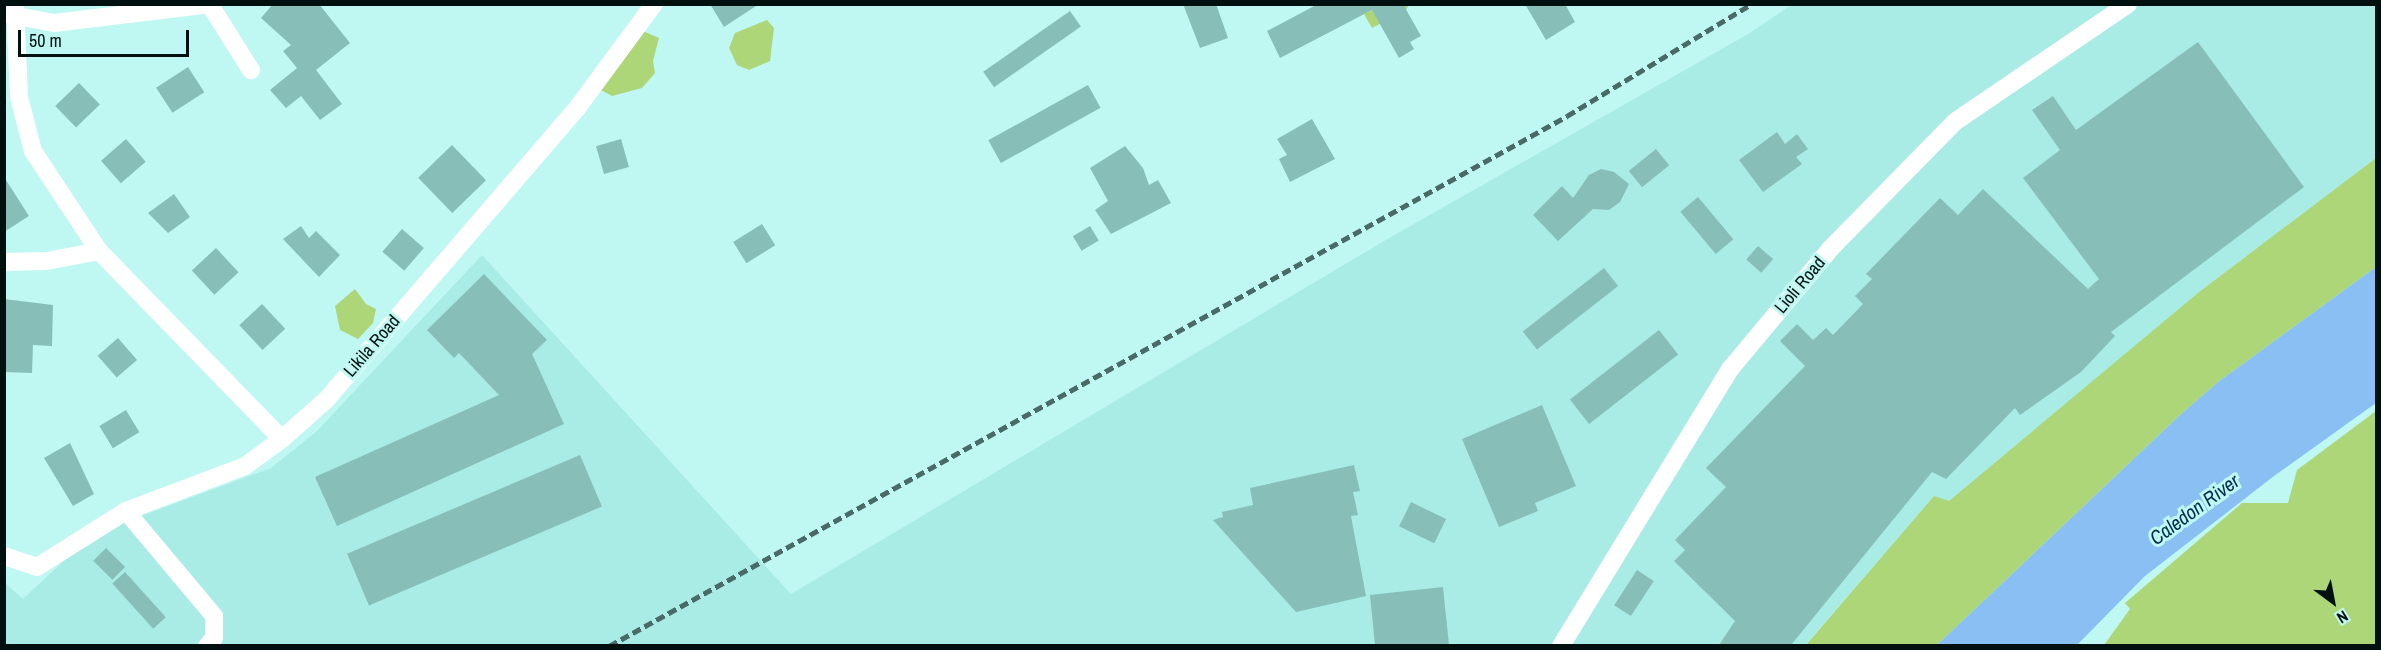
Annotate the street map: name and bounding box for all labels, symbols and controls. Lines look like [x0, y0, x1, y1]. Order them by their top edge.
scale bar [21, 18, 192, 56]
text: 50 m [29, 28, 62, 53]
street label: Lioli Road [1770, 252, 1830, 318]
street label: Likila Road [339, 311, 405, 381]
water label: Caledon River [2145, 468, 2243, 550]
north arrow [2303, 572, 2363, 632]
text: N [2333, 605, 2352, 629]

